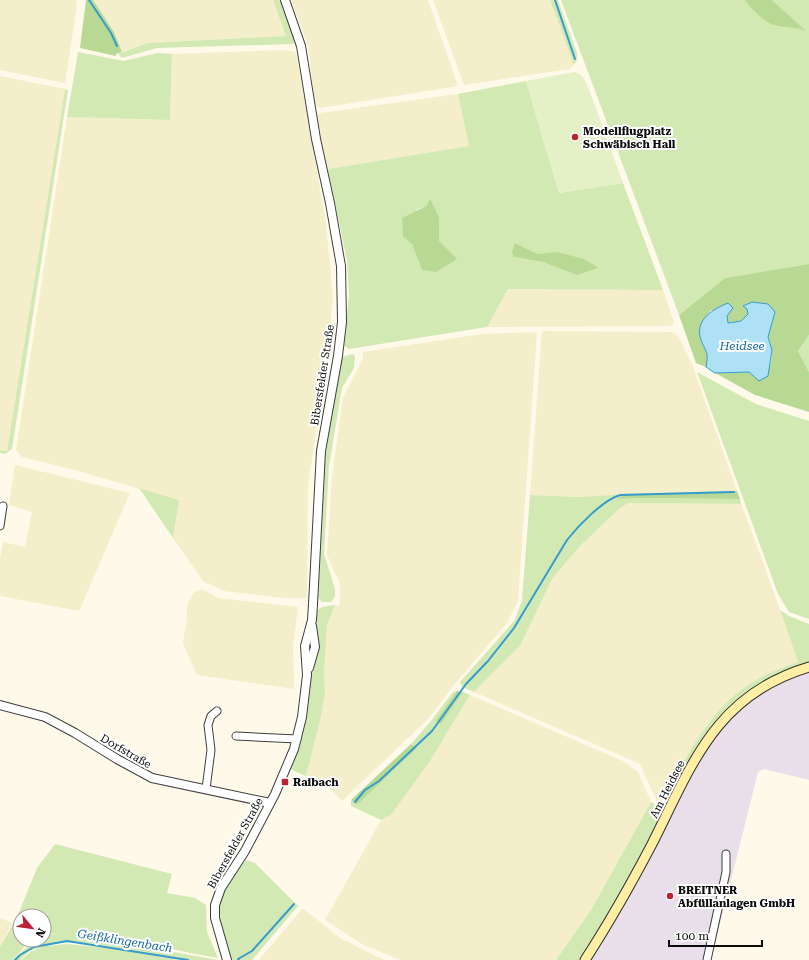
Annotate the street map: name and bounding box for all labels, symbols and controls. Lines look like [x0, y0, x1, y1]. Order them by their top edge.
place label: Modellflugplatz Schwäbisch Hall [583, 125, 676, 151]
marker: Modellflugplatz Schwäbisch Hall [570, 132, 580, 142]
street label: Bibersfelder Straße [308, 324, 337, 426]
water label: Heidsee [719, 339, 764, 353]
street label: Dorfstraße [98, 732, 154, 771]
street label: Am Heidsee [647, 758, 688, 820]
place label: Raibach [293, 776, 339, 789]
marker: Raibach [280, 777, 290, 787]
street label: Bibersfelder Straße [205, 796, 266, 891]
place label: BREITNER Abfüllanlagen GmbH [678, 884, 795, 910]
marker: BREITNER Abfüllanlagen GmbH [665, 891, 675, 901]
north arrow [12, 908, 52, 948]
scale bar [669, 922, 762, 948]
text: N [32, 926, 48, 940]
water label: Geißklingenbach [76, 927, 174, 955]
text: 100 m [675, 929, 709, 943]

